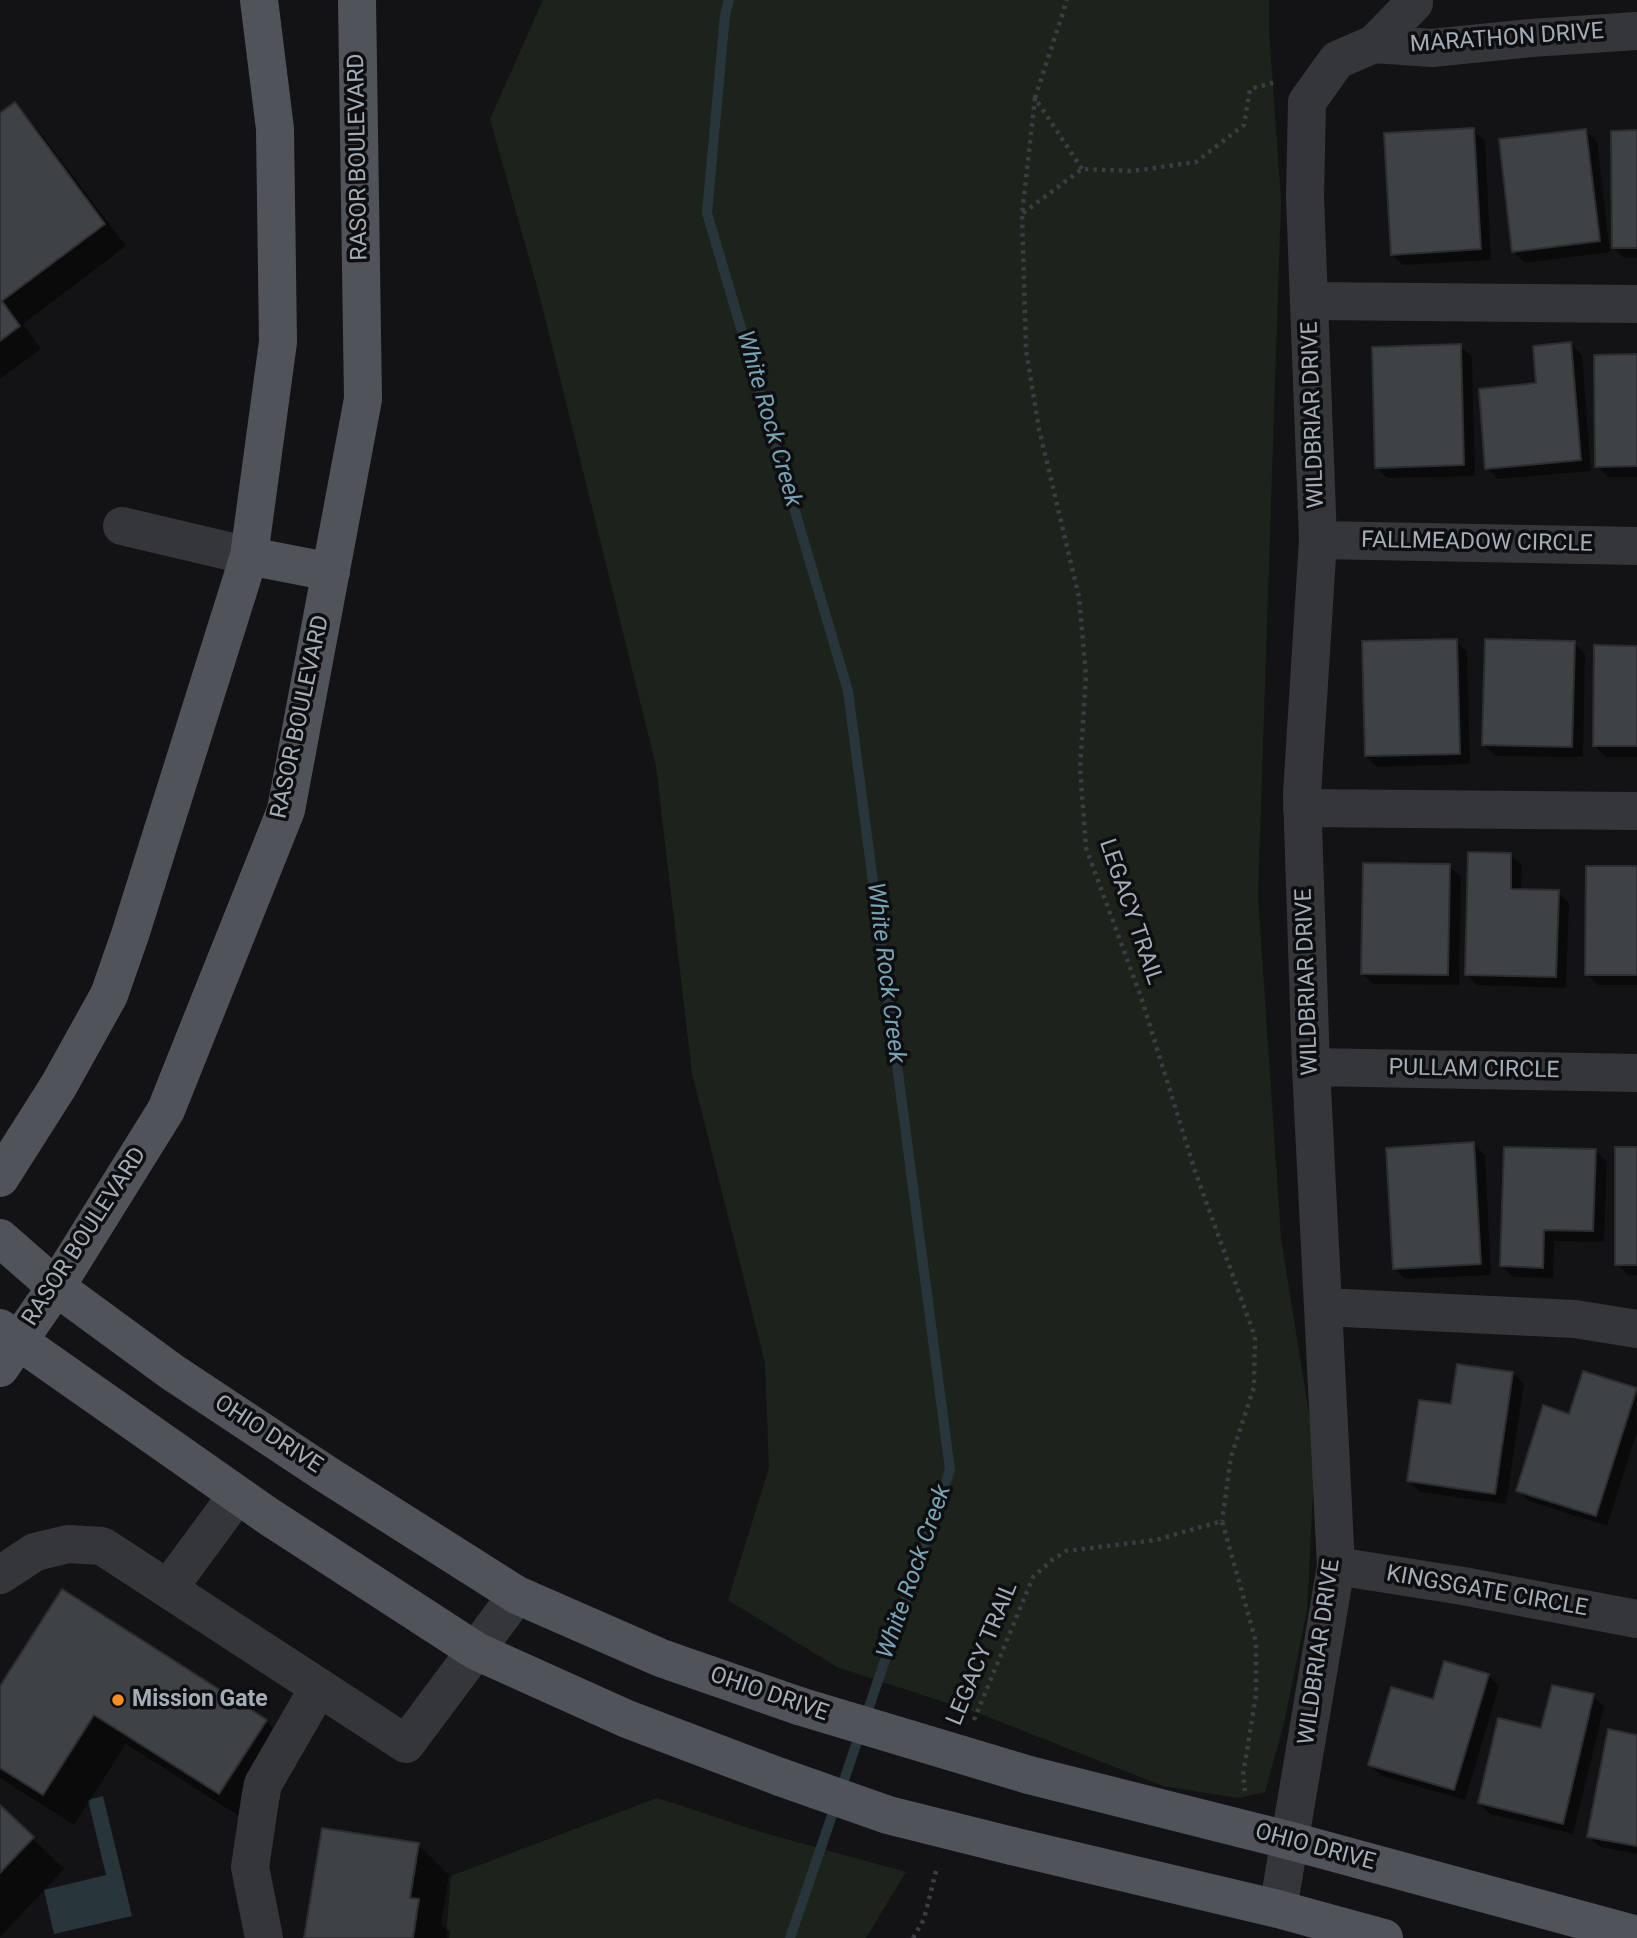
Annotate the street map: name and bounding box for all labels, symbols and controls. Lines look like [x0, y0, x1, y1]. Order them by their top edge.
street label: MARATHON DRIVE [1409, 18, 1605, 60]
street label: RASOR BOULEVARD [343, 53, 375, 261]
street label: WILDBRIAR DRIVE [1297, 321, 1331, 509]
water label: White Rock Creek [729, 328, 807, 510]
street label: FALLMEADOW CIRCLE [1361, 527, 1593, 559]
street label: RASOR BOULEVARD [266, 613, 336, 821]
street label: LEGACY TRAIL [1092, 836, 1168, 988]
water label: White Rock Creek [860, 881, 910, 1065]
street label: WILDBRIAR DRIVE [1291, 888, 1325, 1076]
street label: PULLAM CIRCLE [1388, 1055, 1560, 1085]
street label: RASOR BOULEVARD [17, 1143, 153, 1331]
street label: OHIO DRIVE [209, 1390, 327, 1480]
water label: White Rock Creek [872, 1481, 958, 1663]
street label: WILDBRIAR DRIVE [1293, 1557, 1347, 1747]
street label: KINGSGATE CIRCLE [1384, 1561, 1590, 1623]
street label: LEGACY TRAIL [942, 1578, 1024, 1730]
street label: OHIO DRIVE [706, 1662, 832, 1728]
place label: Mission Gate [132, 1686, 268, 1714]
marker: Mission Gate [110, 1692, 126, 1708]
street label: OHIO DRIVE [1252, 1819, 1378, 1877]

